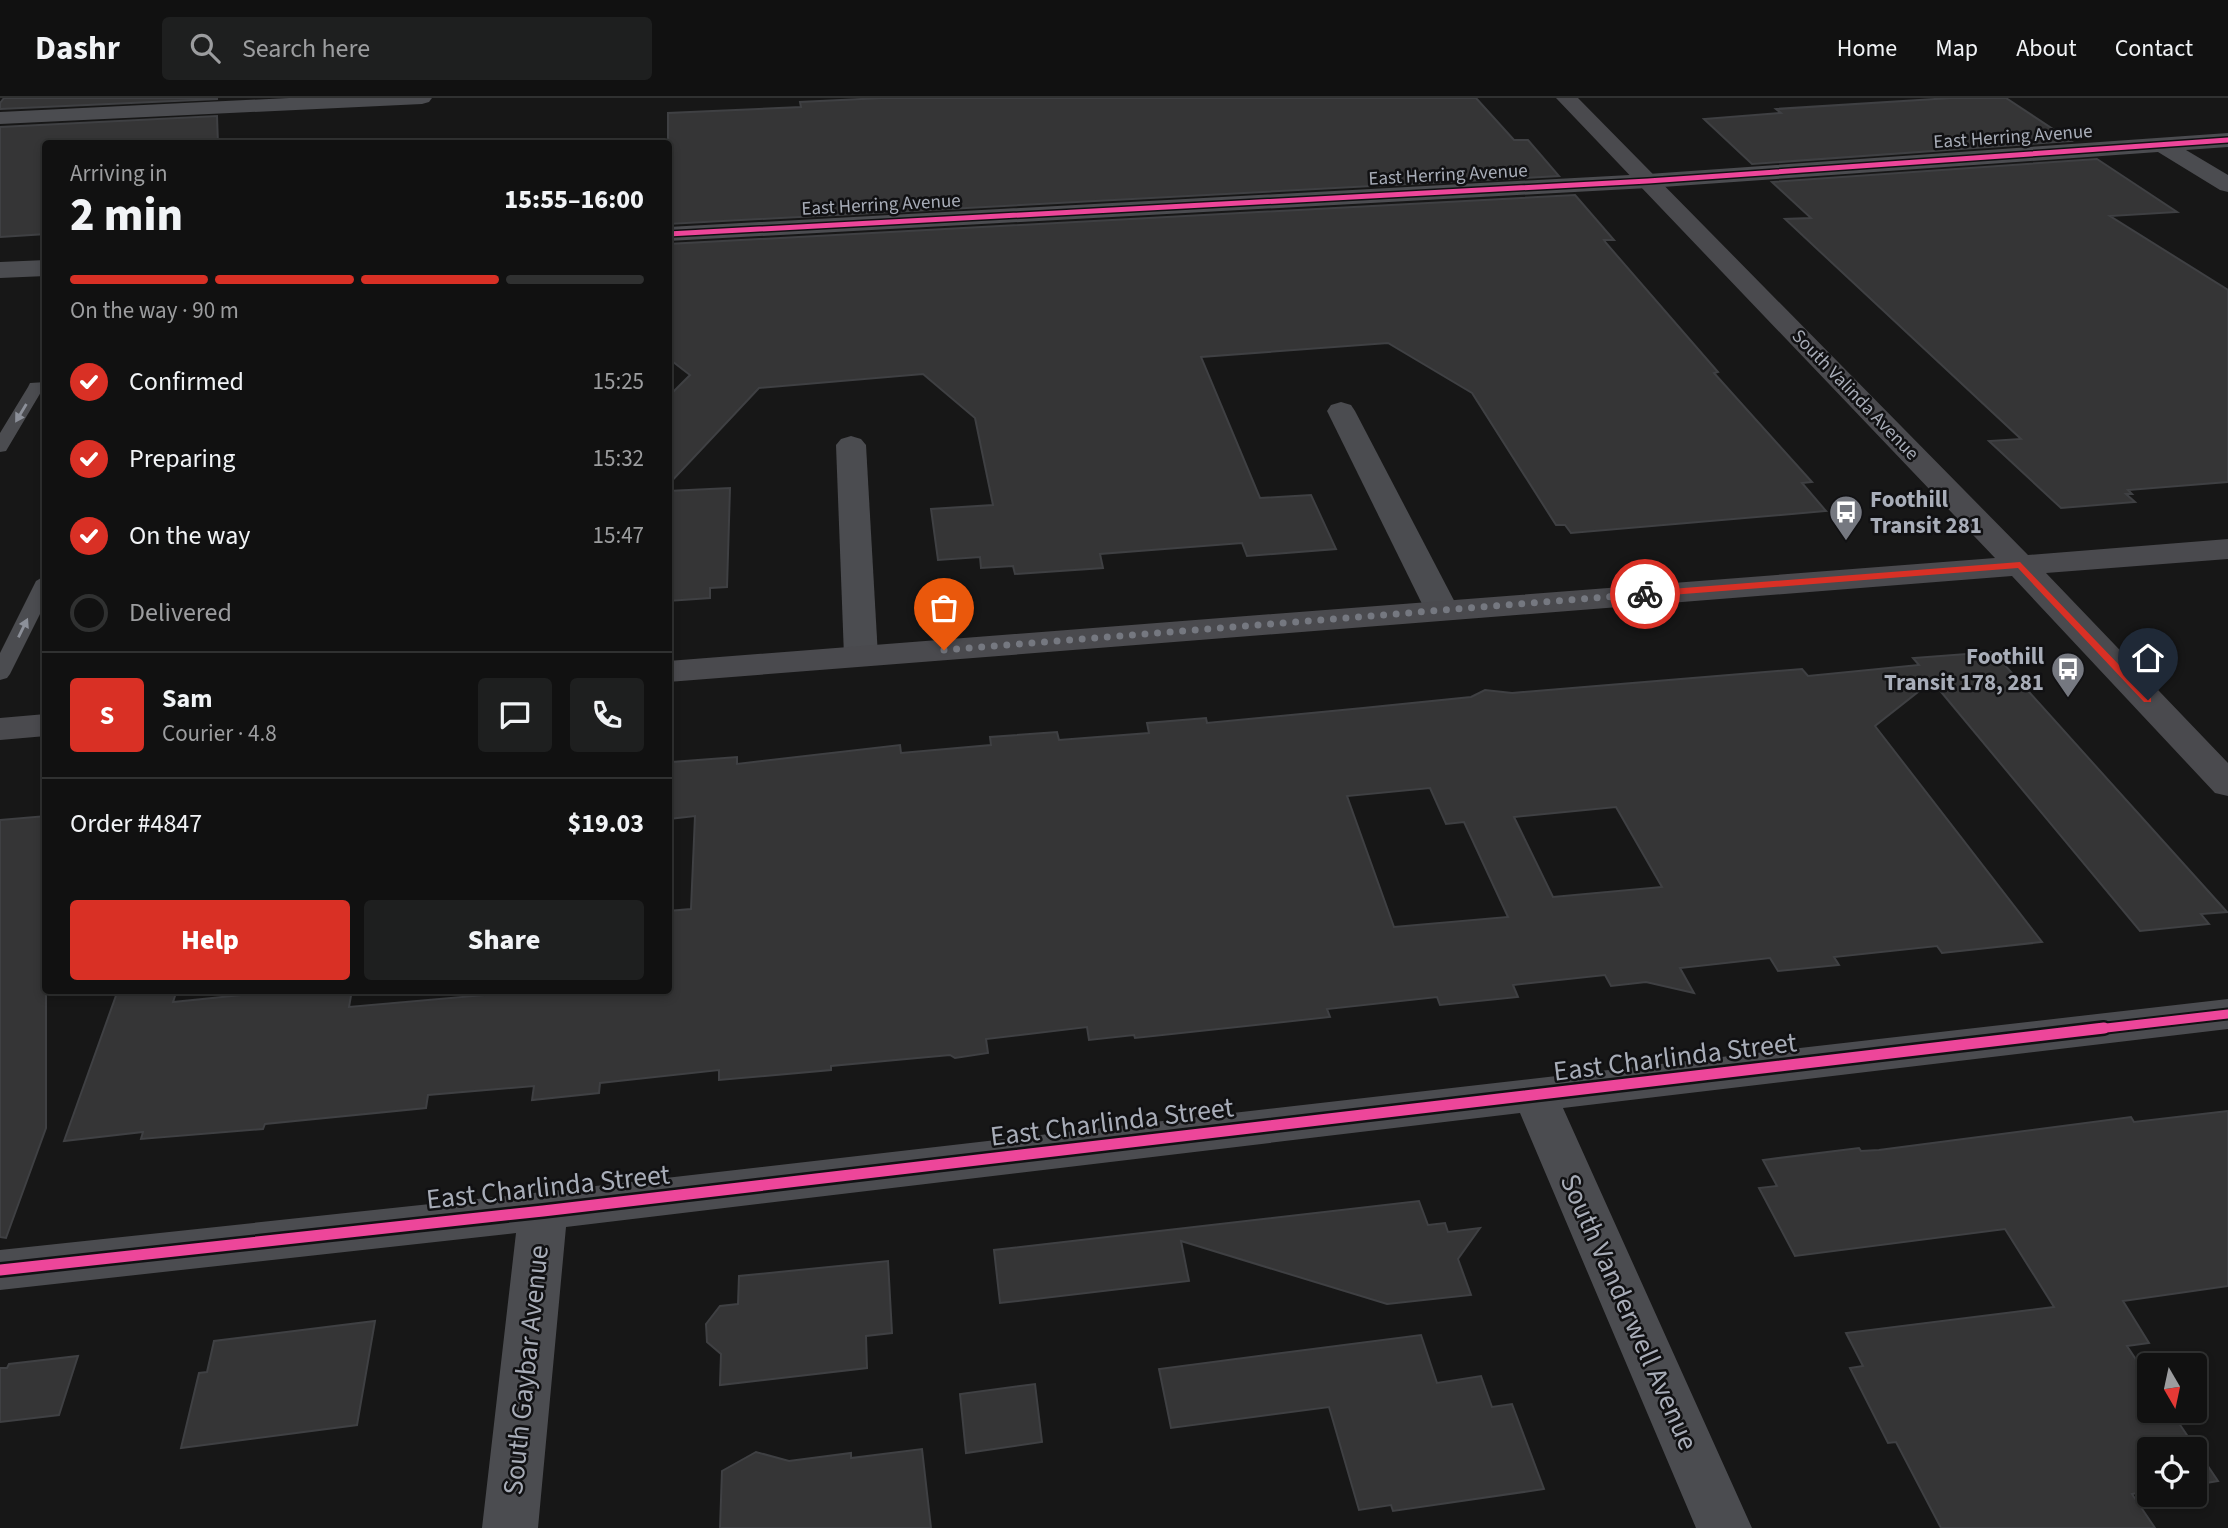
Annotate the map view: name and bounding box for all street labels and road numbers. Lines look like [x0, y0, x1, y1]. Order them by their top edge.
street label: East Herring Avenue [1933, 118, 2093, 156]
street label: East Herring Avenue [1368, 157, 1528, 193]
street label: East Herring Avenue [801, 187, 961, 223]
street label: South Valinda Avenue [1785, 324, 1925, 466]
street label: East Charlinda Street [1551, 1022, 1800, 1092]
street label: East Charlinda Street [988, 1087, 1237, 1157]
street label: East Charlinda Street [424, 1154, 672, 1220]
street label: South Vanderwell Avenue [1550, 1167, 1708, 1457]
street label: South Gaybar Avenue [493, 1243, 559, 1497]

